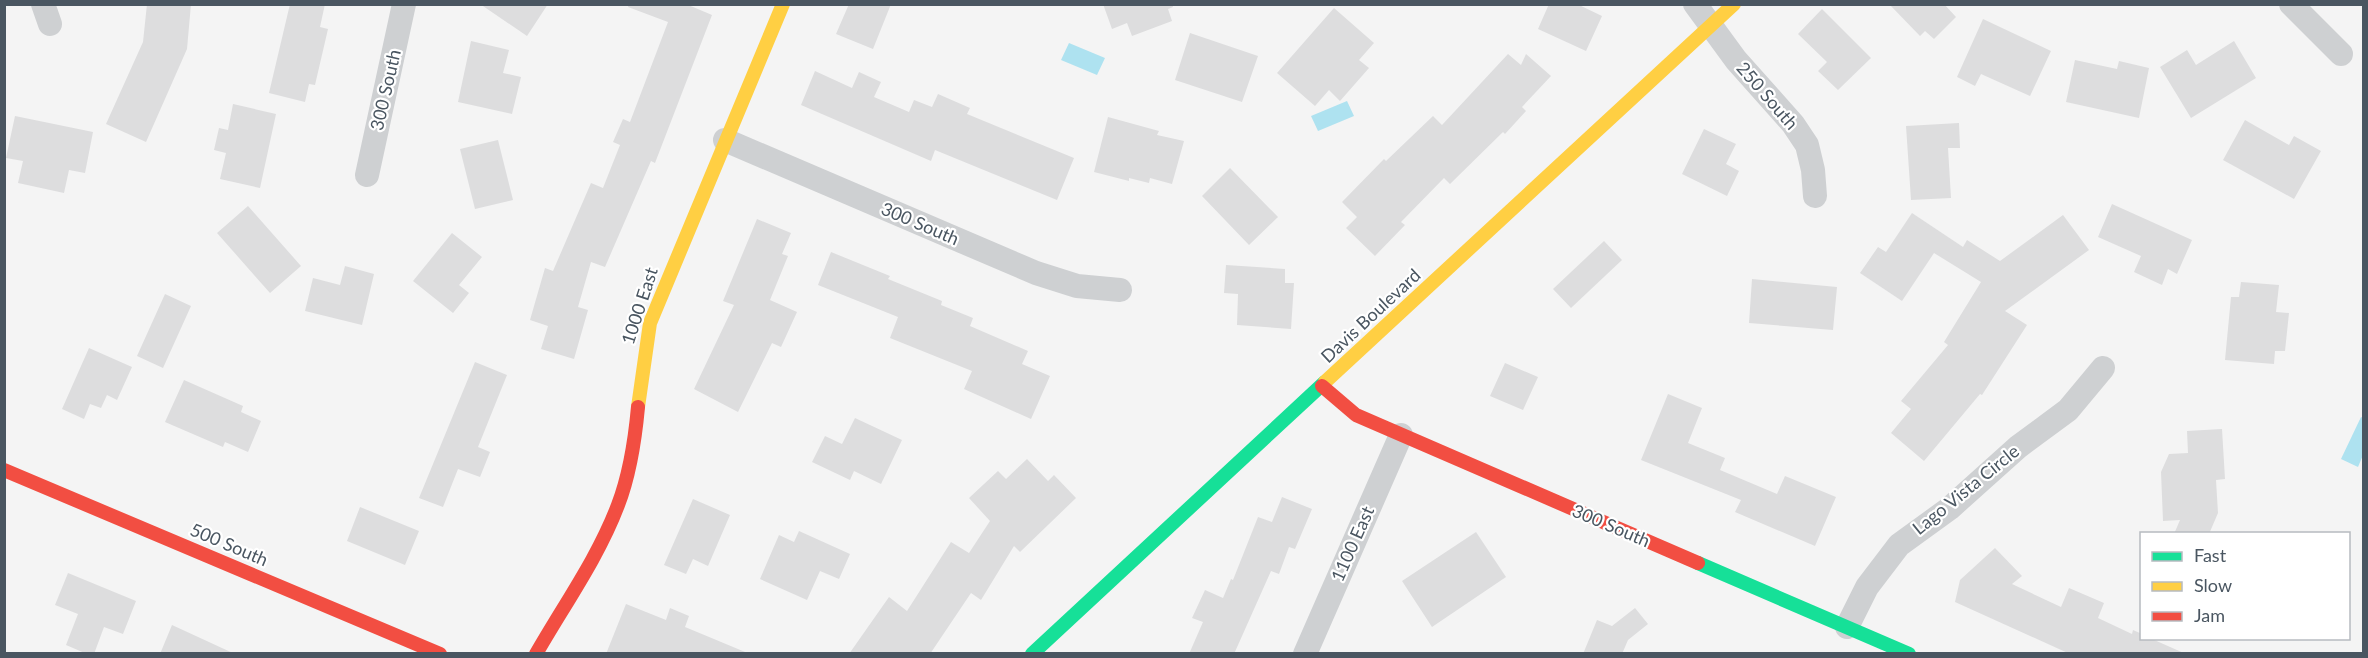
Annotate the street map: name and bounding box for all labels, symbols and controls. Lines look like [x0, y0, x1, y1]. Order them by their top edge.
street label: 300 South [365, 47, 405, 132]
street label: 250 South [1732, 57, 1803, 134]
street label: 300 South [878, 197, 963, 249]
street label: 1000 East [616, 264, 662, 347]
street label: Davis Boulevard [1316, 264, 1425, 367]
street label: Lago Vista Circle [1908, 440, 2023, 539]
street label: 300 South [1569, 499, 1654, 551]
street label: 1100 East [1326, 502, 1379, 585]
street label: 500 South [187, 518, 272, 570]
legend [2140, 532, 2350, 640]
text: Fast [2194, 544, 2227, 566]
text: Slow [2194, 574, 2232, 596]
text: Jam [2194, 604, 2225, 626]

